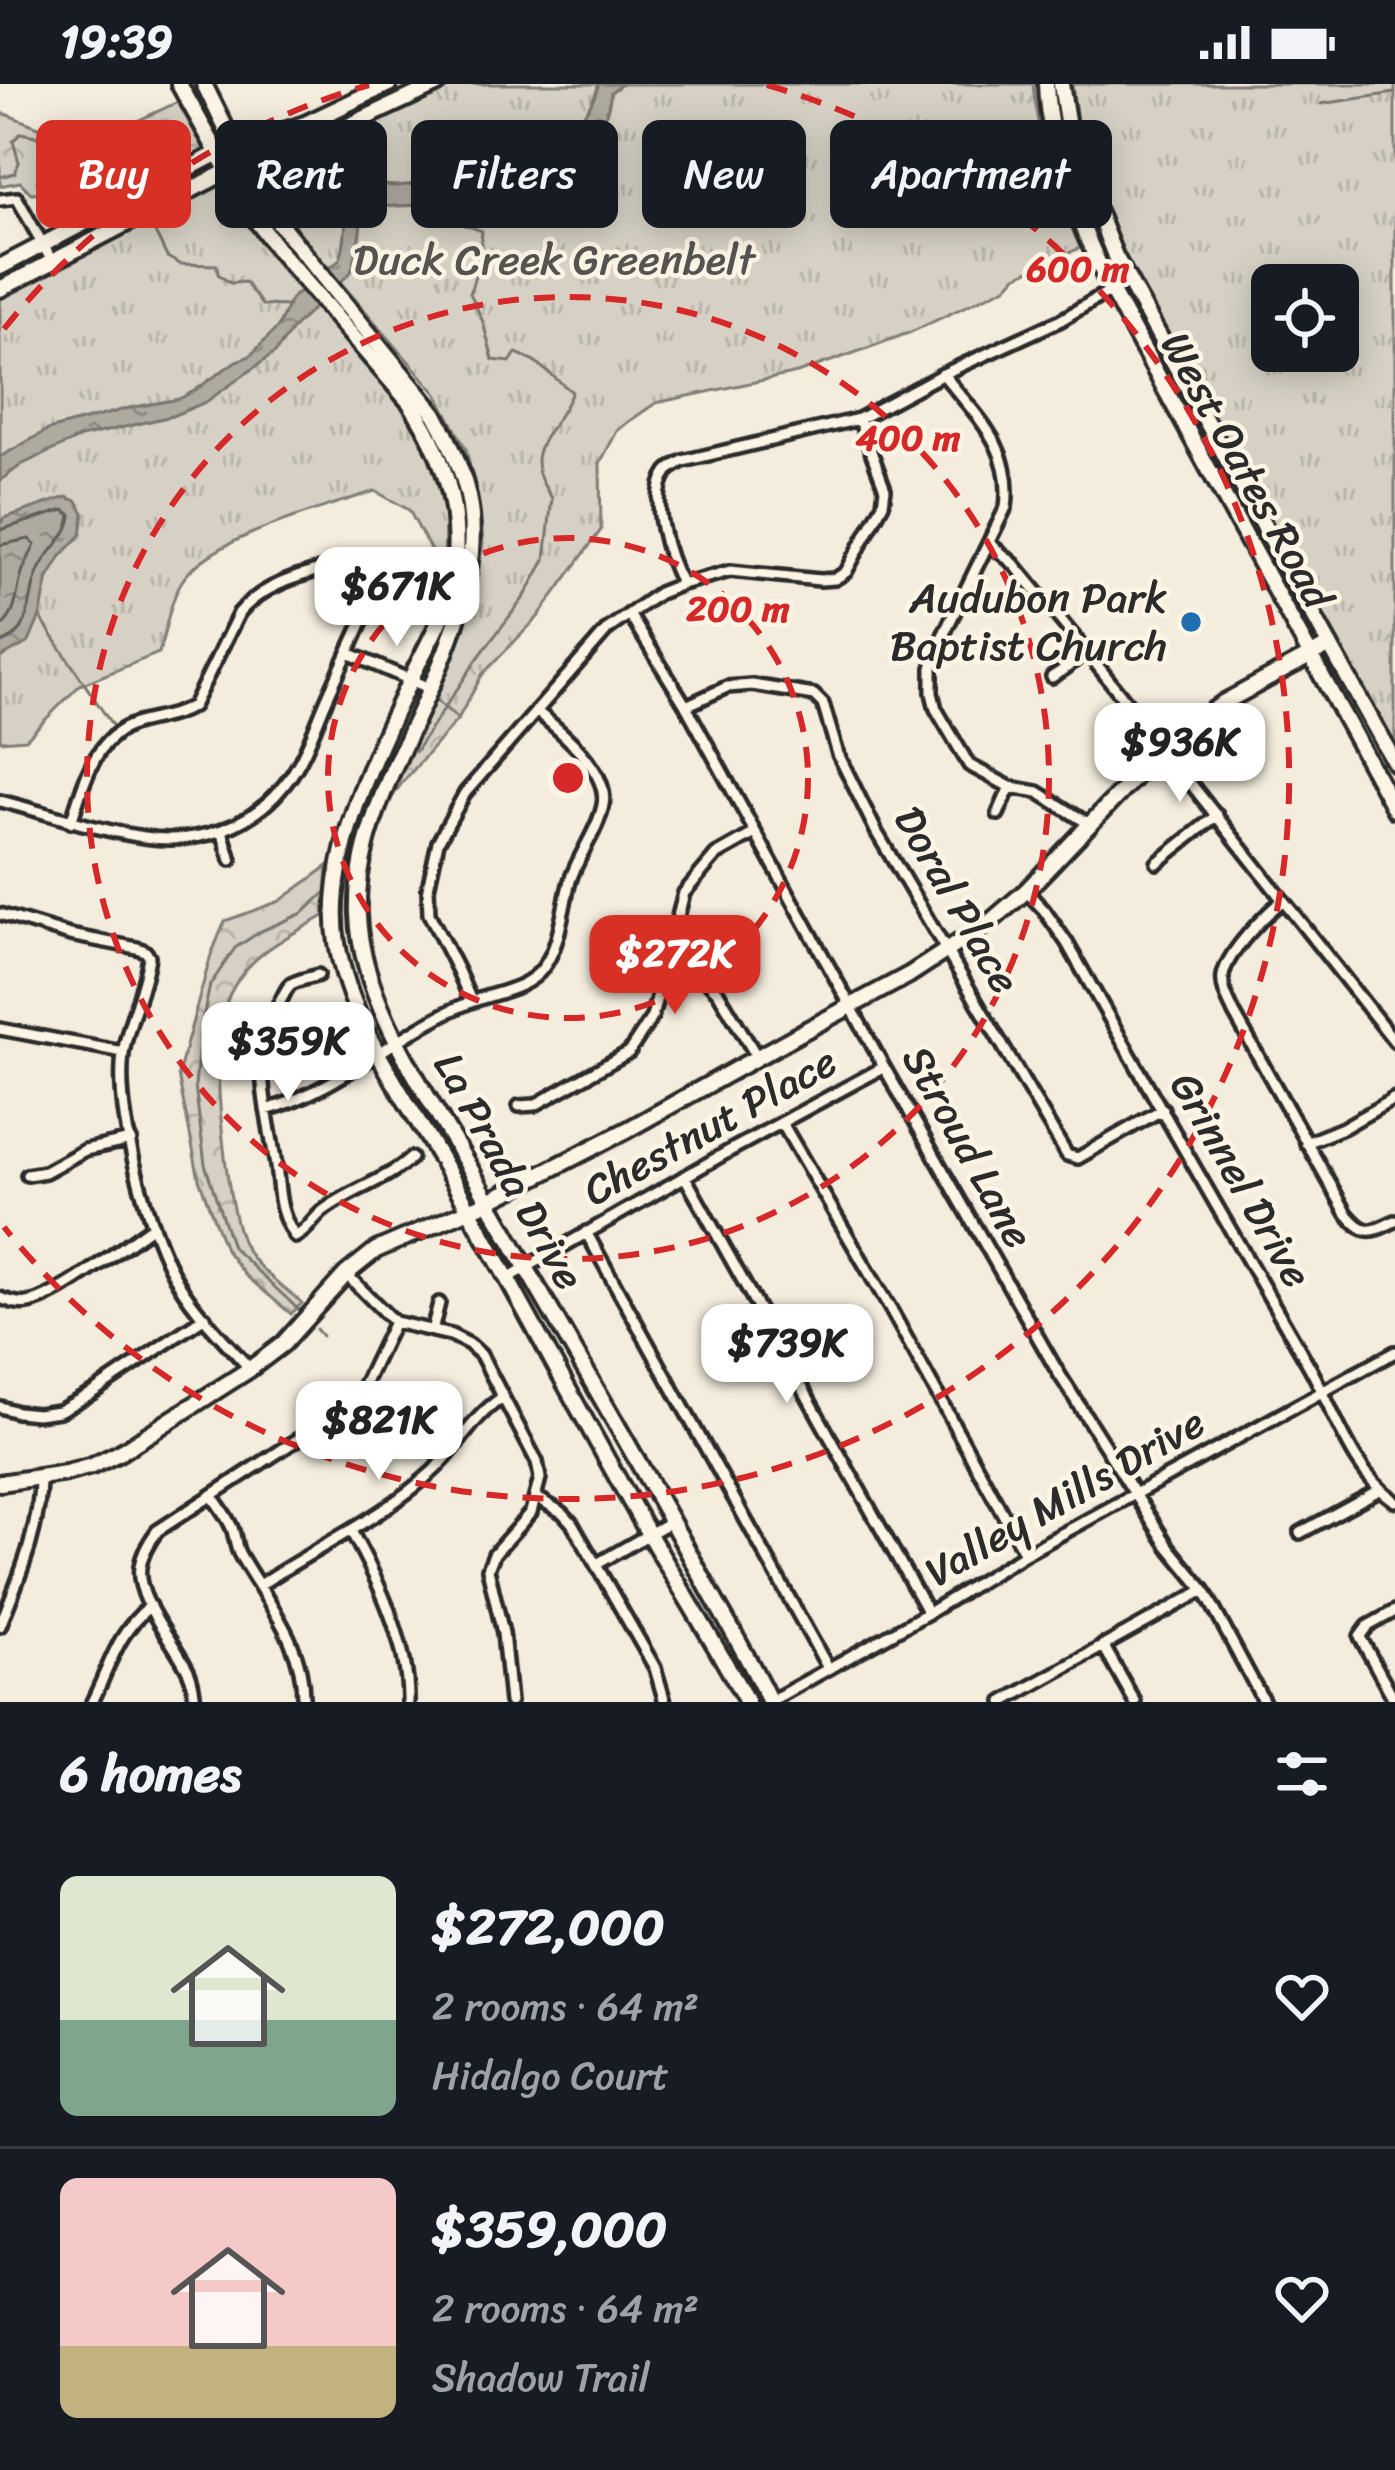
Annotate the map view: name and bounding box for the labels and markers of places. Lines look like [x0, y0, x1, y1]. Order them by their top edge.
pin: $671K [313, 547, 481, 649]
place label: Audubon Park Baptist Church [890, 561, 1167, 683]
marker: Audubon Park Baptist Church [1178, 609, 1204, 635]
pin: $936K [1096, 703, 1264, 805]
centre of rings [547, 757, 589, 799]
pin: $272K [591, 915, 759, 1017]
pin: $359K [204, 1002, 372, 1104]
pin: $739K [703, 1304, 871, 1406]
pin: $821K [295, 1381, 463, 1483]

